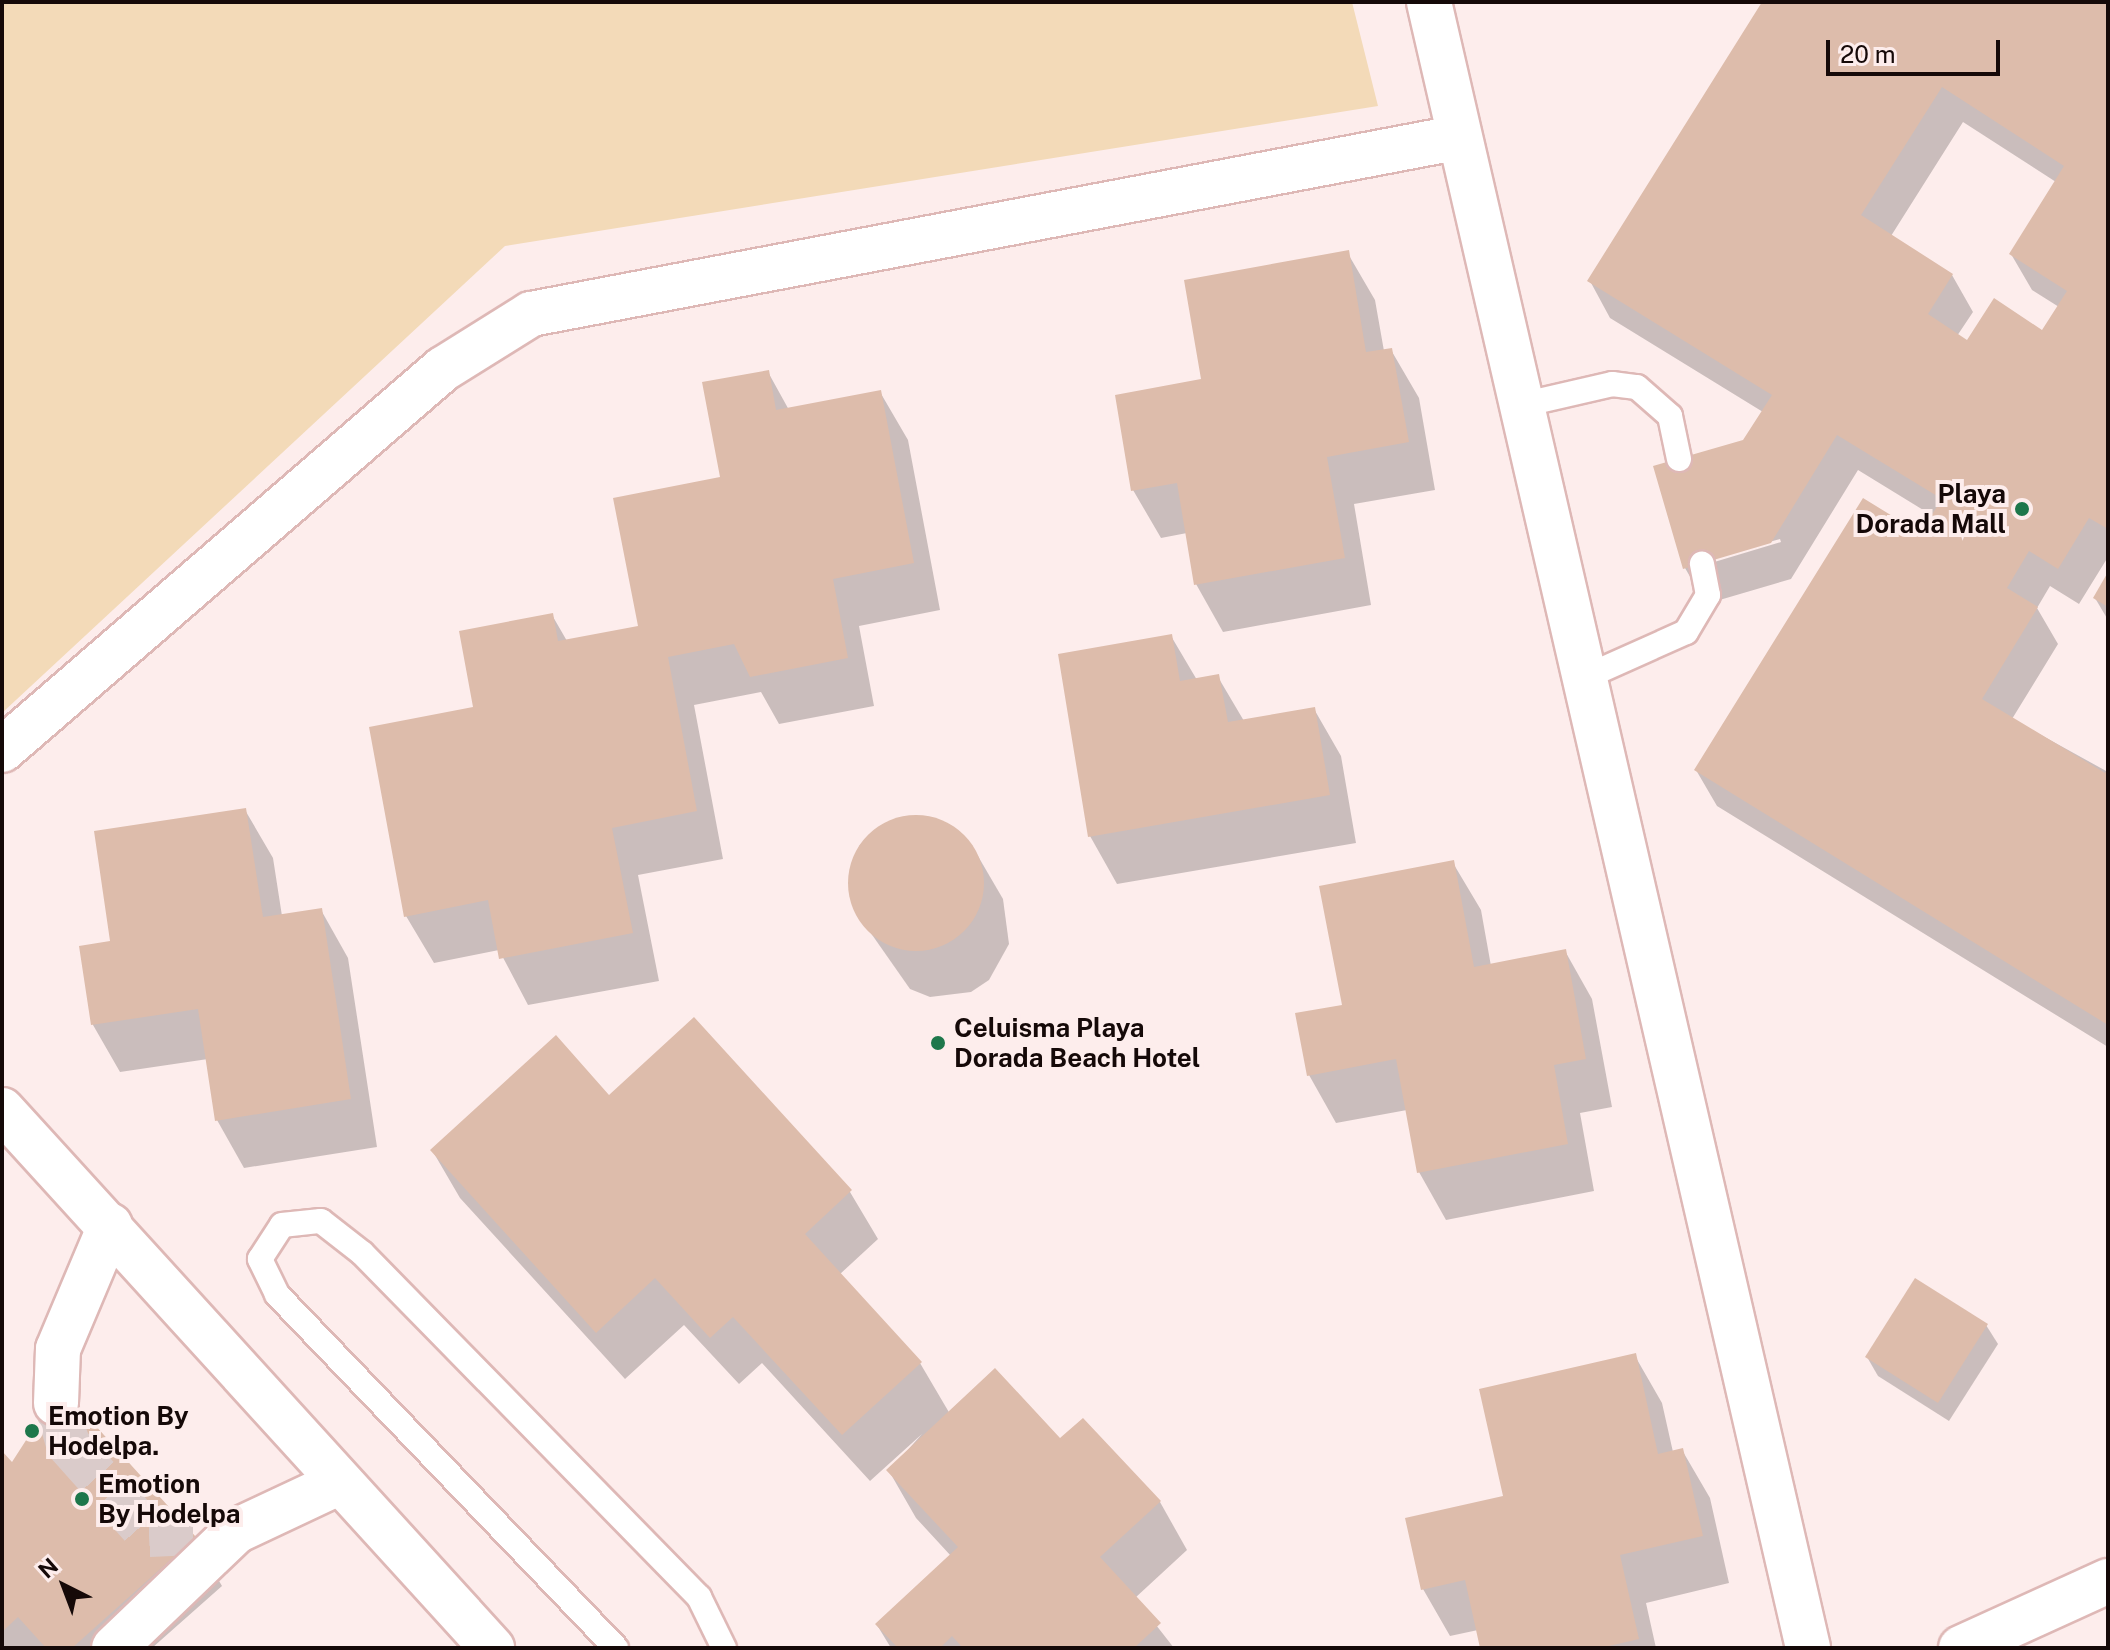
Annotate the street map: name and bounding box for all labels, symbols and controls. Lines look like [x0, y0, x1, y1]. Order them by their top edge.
scale bar [1830, 24, 2004, 74]
text: 20 m [1840, 40, 1896, 68]
place label: Playa Dorada Mall [1855, 478, 2006, 540]
marker: Playa Dorada Mall [2013, 500, 2031, 518]
place label: Celuisma Playa Dorada Beach Hotel [954, 1012, 1200, 1074]
marker: Celuisma Playa Dorada Beach Hotel [929, 1034, 947, 1052]
place label: Emotion By Hodelpa. [48, 1400, 189, 1462]
marker: Emotion By Hodelpa. [23, 1422, 41, 1440]
place label: Emotion By Hodelpa [98, 1468, 241, 1530]
marker: Emotion By Hodelpa [73, 1490, 91, 1508]
north arrow [24, 1546, 104, 1626]
text: N [33, 1553, 63, 1584]

